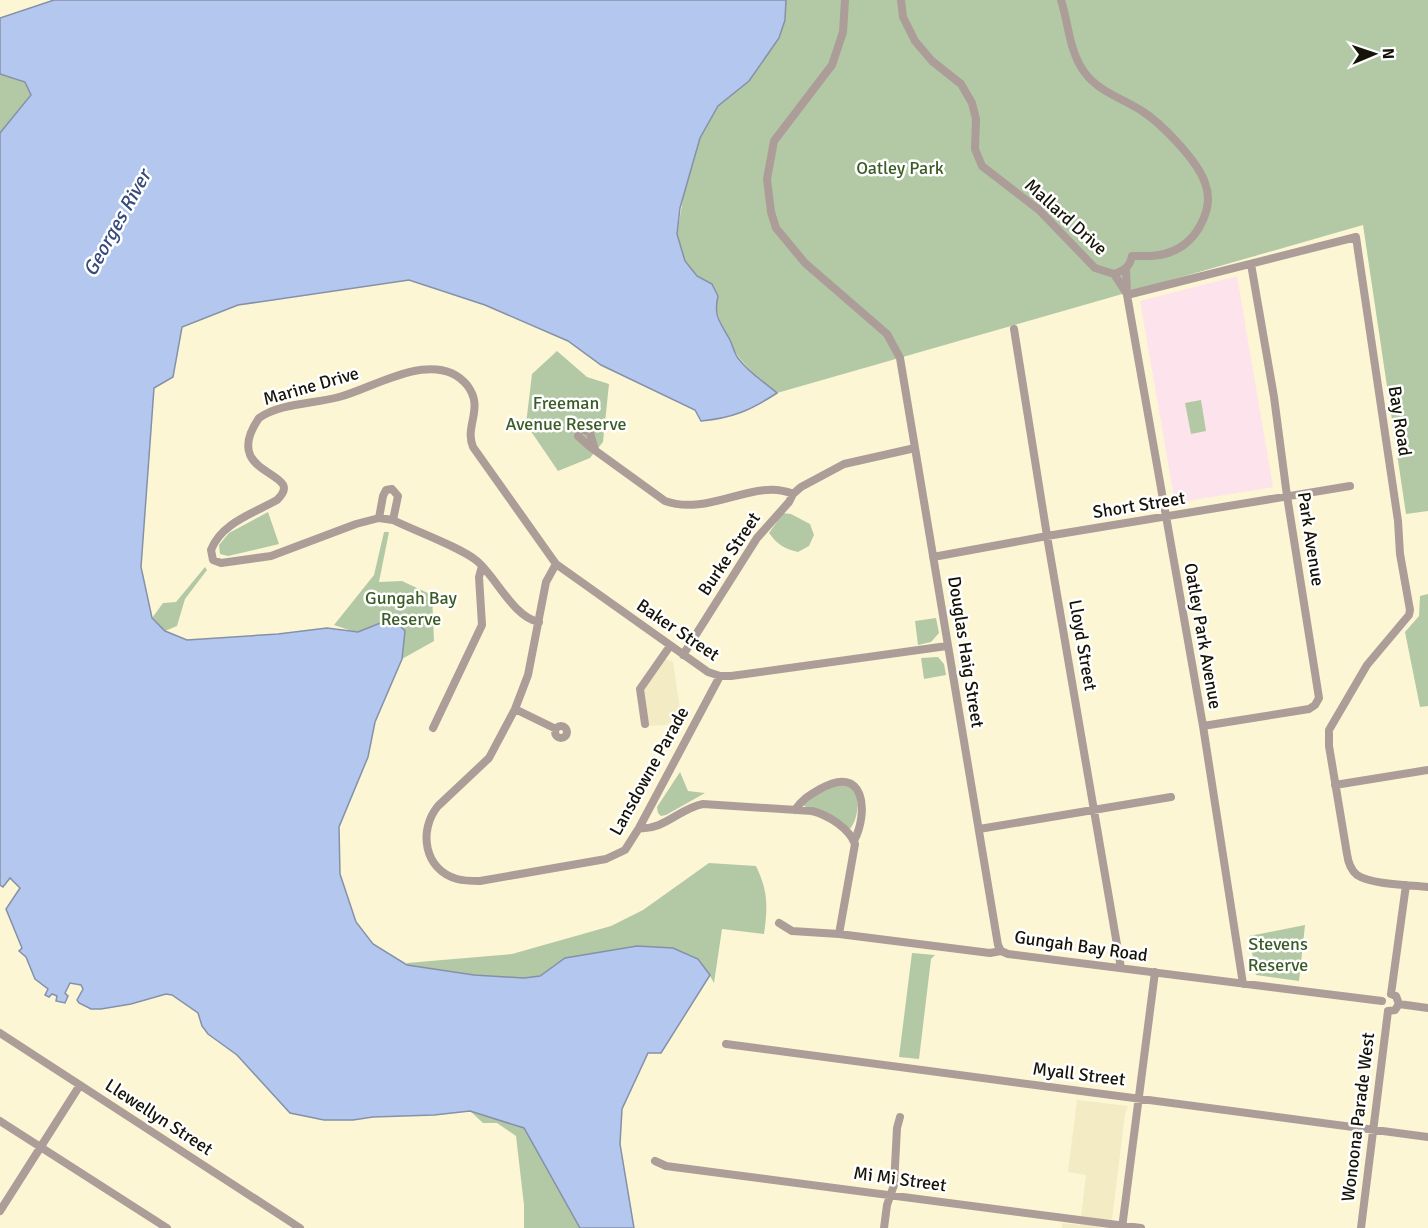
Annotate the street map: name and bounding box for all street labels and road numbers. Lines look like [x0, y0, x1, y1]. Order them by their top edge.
street label: Mallard Drive [1020, 174, 1112, 260]
street label: Marine Drive [261, 362, 361, 410]
street label: Bay Road [1384, 384, 1416, 458]
street label: Short Street [1091, 487, 1187, 523]
street label: Park Avenue [1293, 490, 1329, 588]
street label: Burke Street [693, 508, 765, 600]
street label: Oatley Park Avenue [1179, 561, 1227, 711]
street label: Douglas Haig Street [943, 575, 989, 729]
street label: Baker Street [632, 594, 724, 666]
street label: Lloyd Street [1064, 598, 1102, 692]
street label: Lansdowne Parade [605, 703, 693, 839]
street label: Gungah Bay Road [1013, 926, 1149, 966]
street label: Wonoona Parade West [1337, 1031, 1379, 1203]
street label: Myall Street [1031, 1057, 1127, 1091]
street label: Llewellyn Street [101, 1074, 217, 1160]
street label: Mi Mi Street [852, 1162, 948, 1196]

